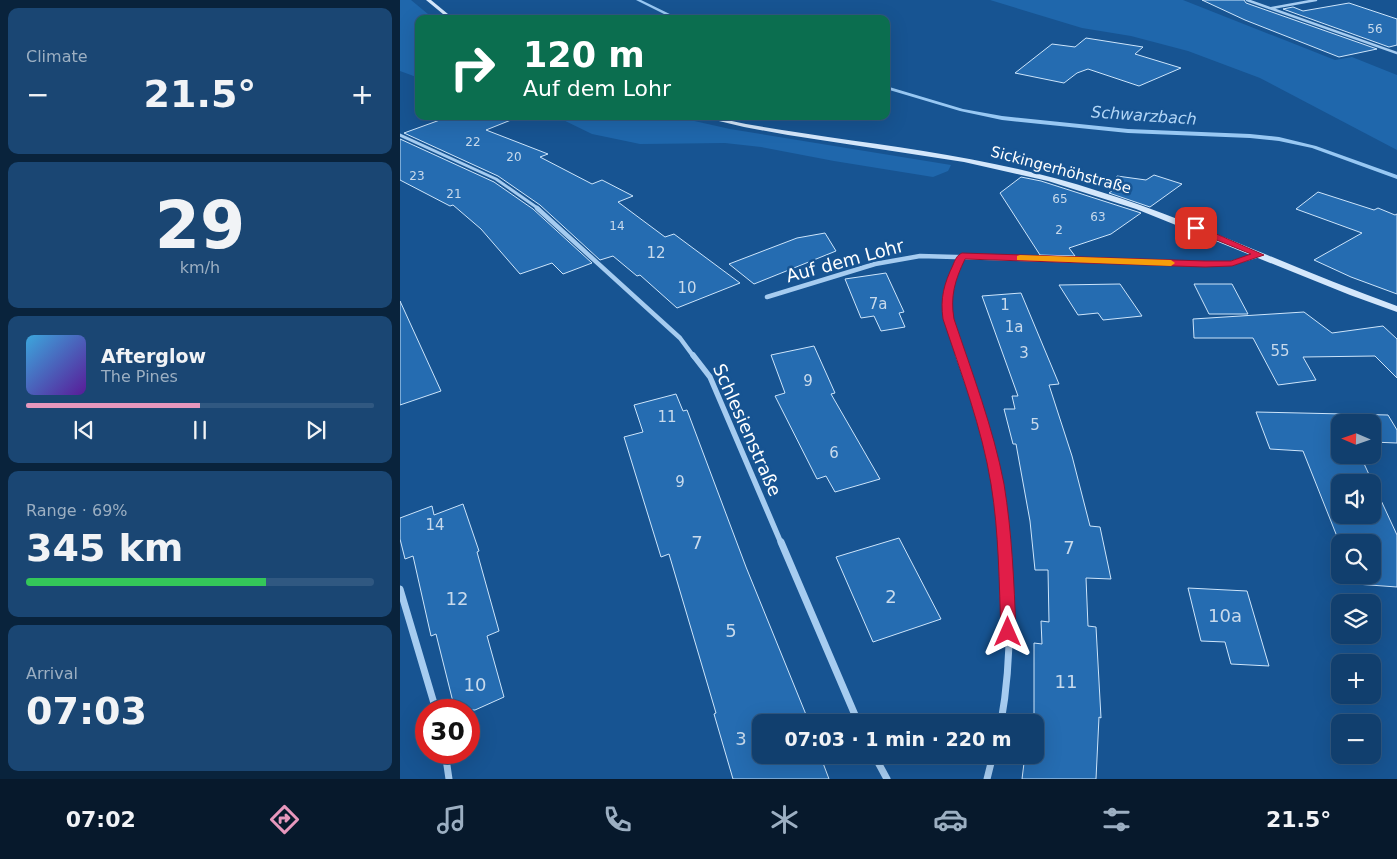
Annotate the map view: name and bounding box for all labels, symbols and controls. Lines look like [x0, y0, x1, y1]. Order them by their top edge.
house number: 56 [1367, 22, 1383, 36]
icon: right [440, 35, 505, 100]
text: 120 m [523, 35, 645, 75]
text: Climate [26, 47, 88, 66]
text: 21.5° [144, 72, 256, 116]
text: Auf dem Lohr [523, 76, 671, 101]
text: − [26, 78, 49, 111]
text: + [351, 78, 374, 111]
water label: Schwarzbach [1091, 102, 1197, 129]
house number: 22 [465, 135, 481, 149]
street label: Sickingerhöhstraße [989, 143, 1133, 197]
house number: 20 [506, 150, 522, 164]
house number: 23 [409, 169, 425, 183]
house number: 21 [446, 187, 462, 201]
text: 29 [155, 188, 245, 263]
house number: 65 [1052, 192, 1068, 206]
pin [1175, 207, 1217, 249]
house number: 63 [1090, 210, 1106, 224]
icon: arrive [1182, 214, 1210, 242]
house number: 14 [609, 219, 625, 233]
house number: 2 [1055, 223, 1063, 237]
street label: Auf dem Lohr [784, 235, 907, 286]
house number: 12 [646, 244, 666, 262]
text: km/h [180, 258, 220, 277]
house number: 10 [677, 279, 697, 297]
house number: 7a [869, 295, 887, 313]
house number: 1 [1000, 296, 1010, 314]
house number: 1a [1005, 318, 1023, 336]
house number: 55 [1270, 342, 1290, 360]
house number: 3 [1019, 344, 1029, 362]
text: Afterglow [101, 345, 206, 367]
street label: Schlesienstraße [709, 360, 786, 499]
text: The Pines [101, 367, 178, 386]
house number: 9 [803, 372, 813, 390]
house number: 11 [657, 408, 677, 426]
north arrow [1331, 414, 1381, 464]
map controls [1331, 414, 1381, 764]
icon: previous [70, 416, 98, 444]
icon: pause [186, 416, 214, 444]
icon: next [302, 416, 330, 444]
house number: 5 [1030, 416, 1040, 434]
house number: 6 [829, 444, 839, 462]
house number: 9 [675, 473, 685, 491]
button: sound [1331, 474, 1381, 524]
text: Range · 69% [26, 501, 128, 520]
house number: 14 [425, 516, 445, 534]
text: 345 km [26, 526, 183, 570]
house number: 7 [691, 532, 703, 553]
button: search [1331, 534, 1381, 584]
house number: 7 [1063, 537, 1075, 558]
house number: 2 [885, 586, 897, 607]
house number: 12 [446, 588, 468, 609]
button: layers [1331, 594, 1381, 644]
position arrow [981, 605, 1033, 657]
house number: 10a [1208, 605, 1242, 626]
house number: 5 [725, 620, 737, 641]
button: + [1331, 654, 1381, 704]
text: Arrival [26, 664, 78, 683]
house number: 11 [1055, 671, 1077, 692]
house number: 10 [464, 674, 486, 695]
text: 07:03 [26, 689, 147, 733]
speed limit sign: 30 [415, 699, 480, 764]
button: − [1331, 714, 1381, 764]
house number: 3 [735, 728, 747, 749]
text: 07:03 · 1 min · 220 m [784, 728, 1012, 750]
icon: directions [267, 802, 302, 837]
icon: music [434, 802, 469, 837]
icon: phone [600, 802, 635, 837]
icon: climate [767, 802, 802, 837]
icon: car [933, 802, 968, 837]
icon: filters [1099, 802, 1134, 837]
text: 07:02 [66, 807, 136, 832]
text: 21.5° [1266, 807, 1331, 832]

